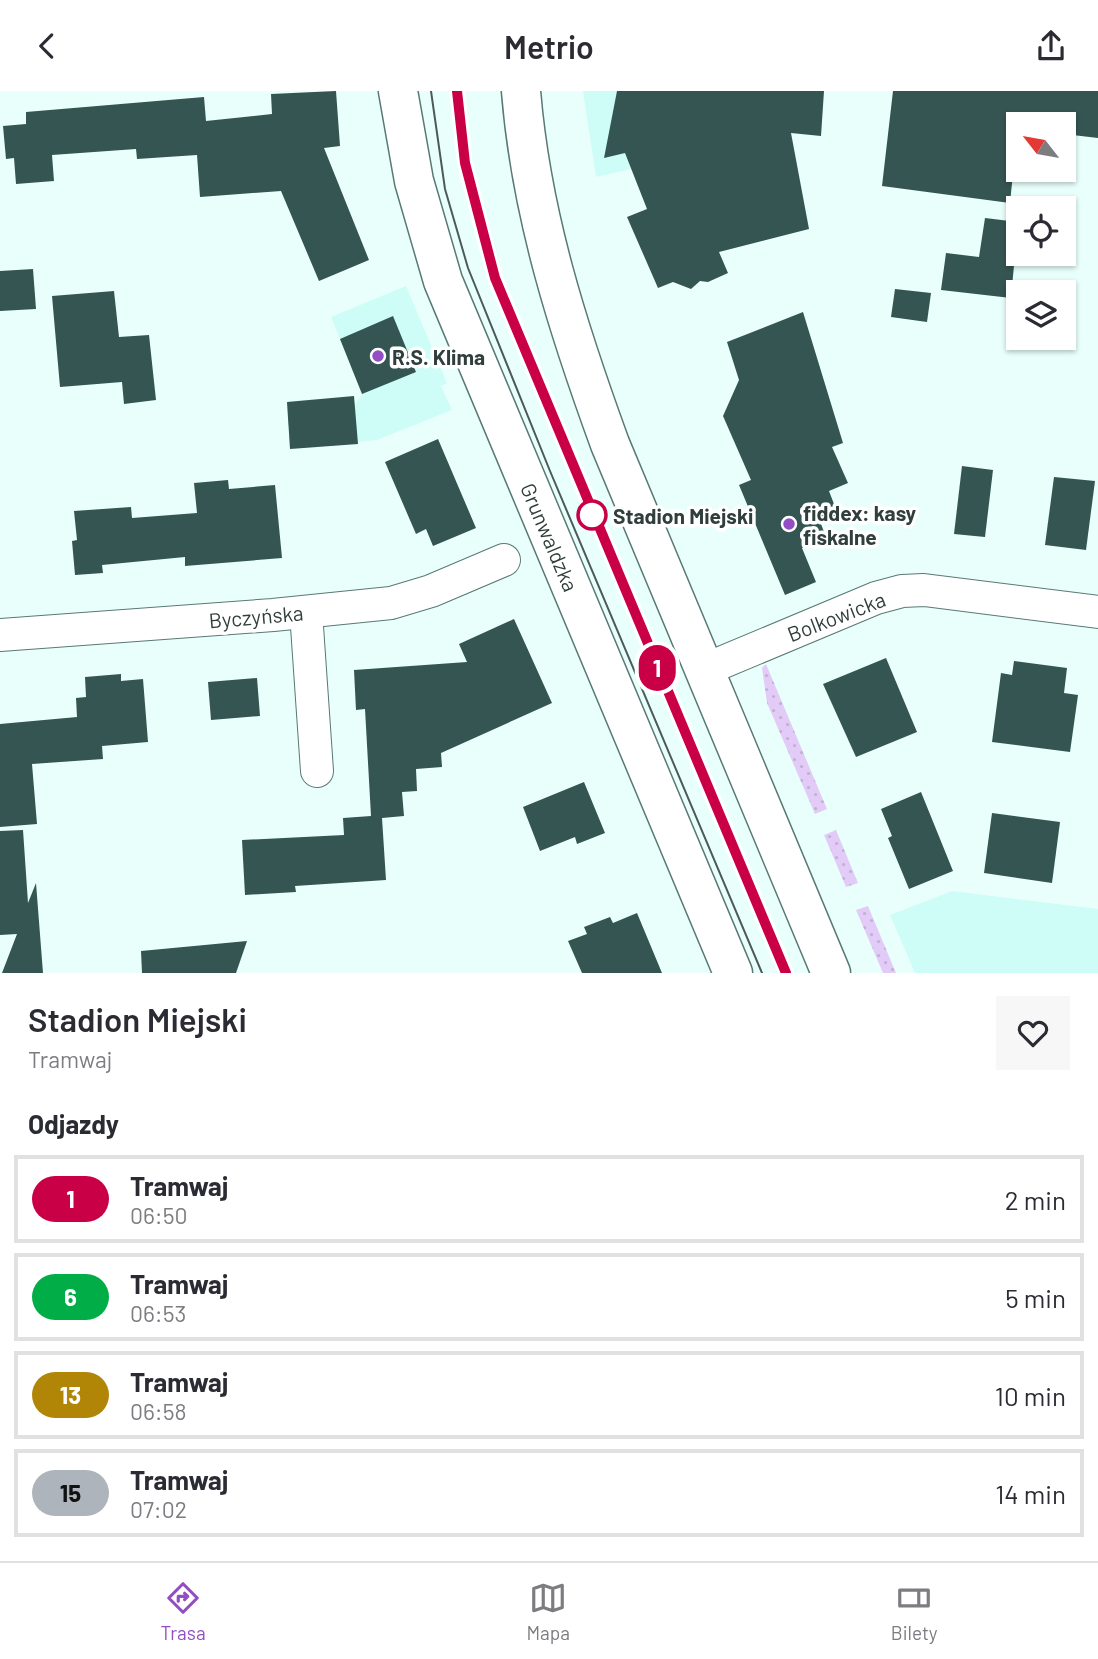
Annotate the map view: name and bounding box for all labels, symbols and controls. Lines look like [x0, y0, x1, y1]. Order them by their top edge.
icon: back [28, 27, 66, 65]
text: Metrio [504, 27, 594, 65]
icon: share [1032, 27, 1070, 65]
north arrow [1006, 112, 1076, 182]
map controls [1006, 112, 1076, 350]
button: locate [1006, 196, 1076, 266]
button: layers [1006, 280, 1076, 350]
place label: R.S. Klima [392, 344, 485, 369]
marker: R.S. Klima [370, 348, 386, 364]
street label: Grunwaldzka [516, 479, 584, 595]
marker: Stadion Miejski [577, 500, 607, 530]
place label: fiddex: kasy fiskalne [803, 500, 916, 549]
place label: Stadion Miejski [613, 503, 753, 528]
marker: fiddex: kasy fiskalne [781, 516, 797, 532]
street label: Bolkowicka [783, 586, 889, 646]
street label: Byczyńska [208, 599, 304, 633]
line badge: 1 [634, 645, 680, 691]
text: 1 [653, 653, 661, 682]
button: heart [996, 996, 1070, 1070]
text: Stadion Miejski [28, 999, 247, 1039]
text: Tramwaj [28, 1045, 112, 1073]
text: Odjazdy [28, 1108, 119, 1139]
text: Tramwaj [130, 1170, 228, 1201]
text: 1 [66, 1184, 75, 1213]
text: 2 min [1005, 1184, 1066, 1215]
text: 06:50 [130, 1201, 187, 1229]
text: Tramwaj [130, 1268, 228, 1299]
text: 6 [64, 1282, 77, 1311]
text: 5 min [1005, 1282, 1066, 1313]
text: 06:53 [130, 1299, 186, 1327]
text: Tramwaj [130, 1366, 228, 1397]
text: 13 [60, 1380, 81, 1409]
text: 10 min [995, 1380, 1066, 1411]
text: 06:58 [130, 1397, 186, 1425]
text: Tramwaj [130, 1464, 228, 1495]
text: 15 [60, 1478, 81, 1507]
text: 14 min [995, 1478, 1066, 1509]
text: 07:02 [130, 1495, 187, 1523]
tab: Trasa [160, 1579, 206, 1644]
tab: Mapa [526, 1579, 570, 1644]
tab: Bilety [891, 1579, 938, 1644]

